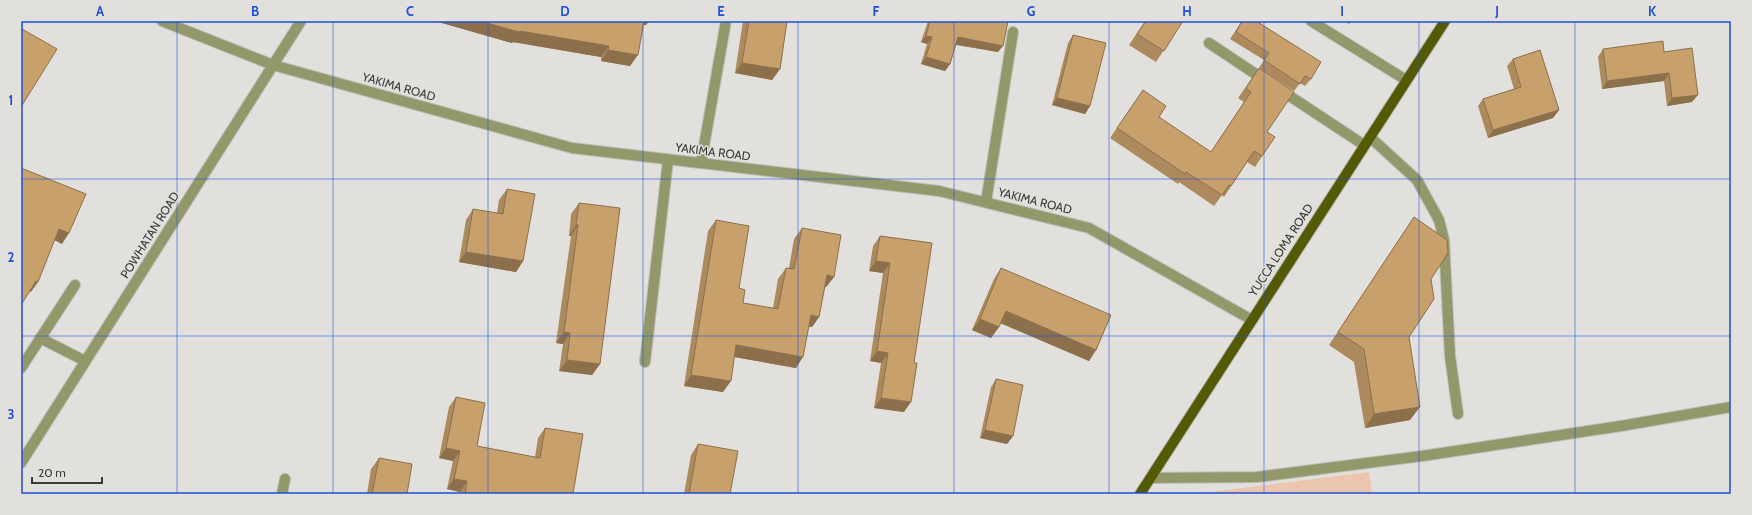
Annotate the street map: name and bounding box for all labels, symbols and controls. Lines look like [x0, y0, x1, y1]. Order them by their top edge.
text: A [96, 3, 105, 19]
text: B [251, 3, 259, 19]
text: C [406, 3, 414, 19]
text: D [560, 3, 570, 19]
text: E [717, 3, 725, 19]
text: F [873, 3, 880, 19]
text: G [1027, 3, 1036, 19]
text: H [1182, 3, 1192, 19]
text: I [1340, 3, 1344, 19]
text: J [1494, 3, 1499, 19]
text: K [1648, 3, 1657, 19]
street label: YAKIMA ROAD [360, 69, 438, 104]
text: 1 [9, 92, 13, 108]
street label: YAKIMA ROAD [674, 139, 752, 164]
street label: YAKIMA ROAD [996, 184, 1074, 217]
street label: POWHATAN ROAD [117, 188, 182, 281]
street label: YUCCA LOMA ROAD [1244, 200, 1316, 300]
text: 2 [8, 249, 15, 265]
text: 3 [7, 406, 15, 422]
scale bar [32, 459, 102, 485]
text: 20 m [38, 465, 66, 480]

